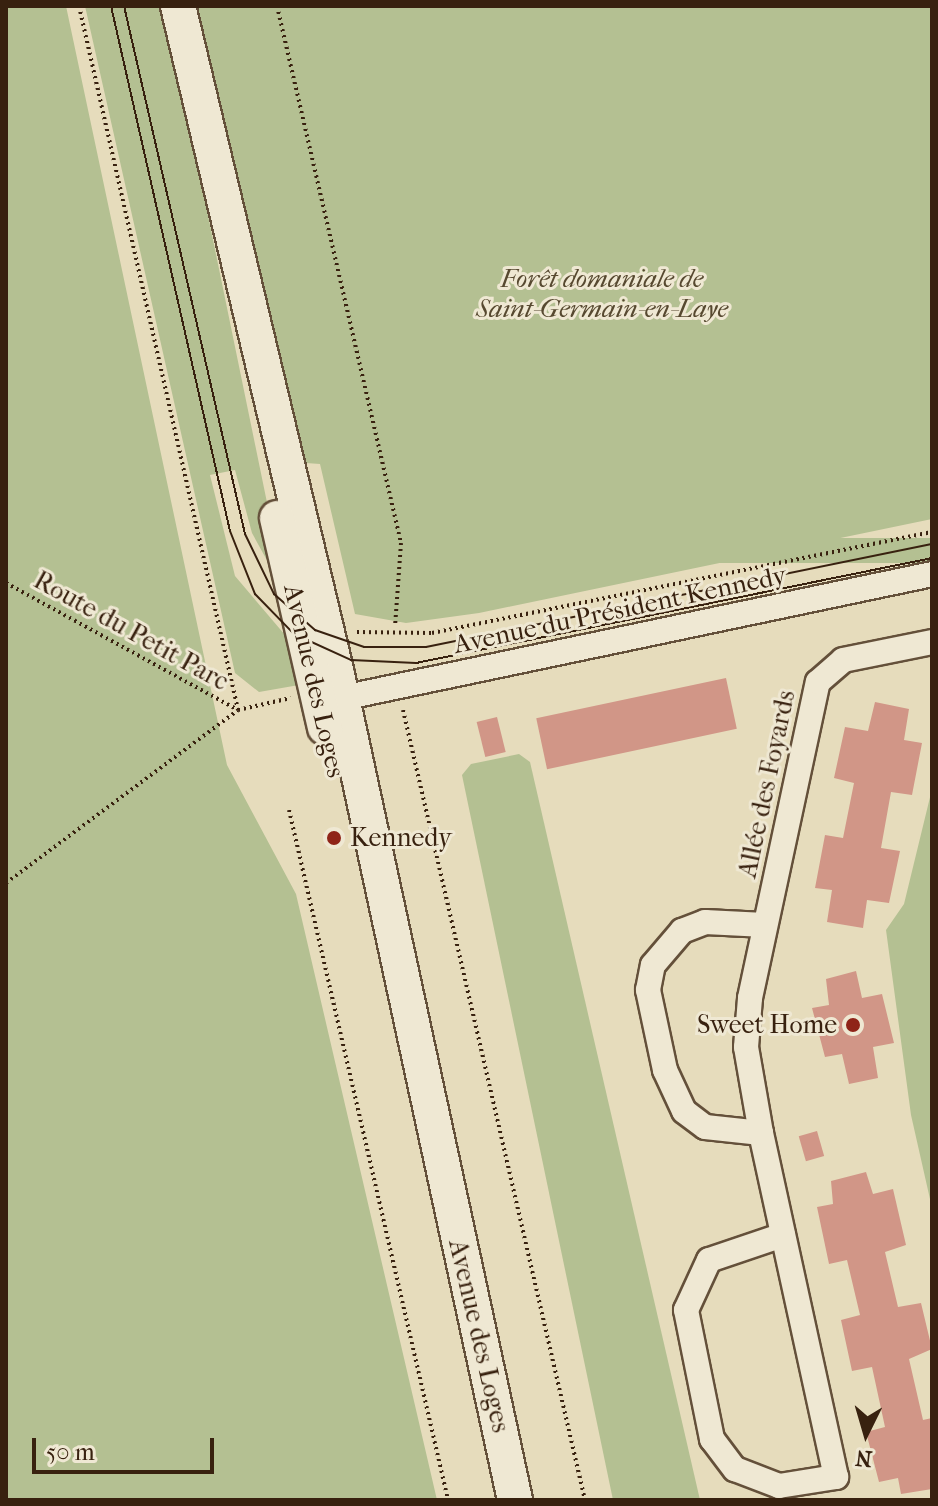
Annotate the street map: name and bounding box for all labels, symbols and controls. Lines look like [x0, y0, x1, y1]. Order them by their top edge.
park label: Forêt domaniale de Saint-Germain-en-Laye [476, 263, 728, 324]
street label: Avenue du Président Kennedy [451, 559, 789, 661]
street label: Route du Petit Parc [28, 565, 234, 697]
street label: Avenue des Loges [277, 582, 351, 780]
street label: Allée des Foyards [732, 687, 802, 881]
place label: Kennedy [350, 822, 452, 854]
marker: Kennedy [325, 829, 343, 847]
place label: Sweet Home [697, 1009, 837, 1041]
marker: Sweet Home [844, 1016, 862, 1034]
street label: Avenue des Loges [442, 1237, 516, 1435]
north arrow [826, 1394, 906, 1474]
scale bar [36, 1422, 218, 1472]
text: 50 m [46, 1438, 95, 1466]
text: N [854, 1444, 873, 1472]

